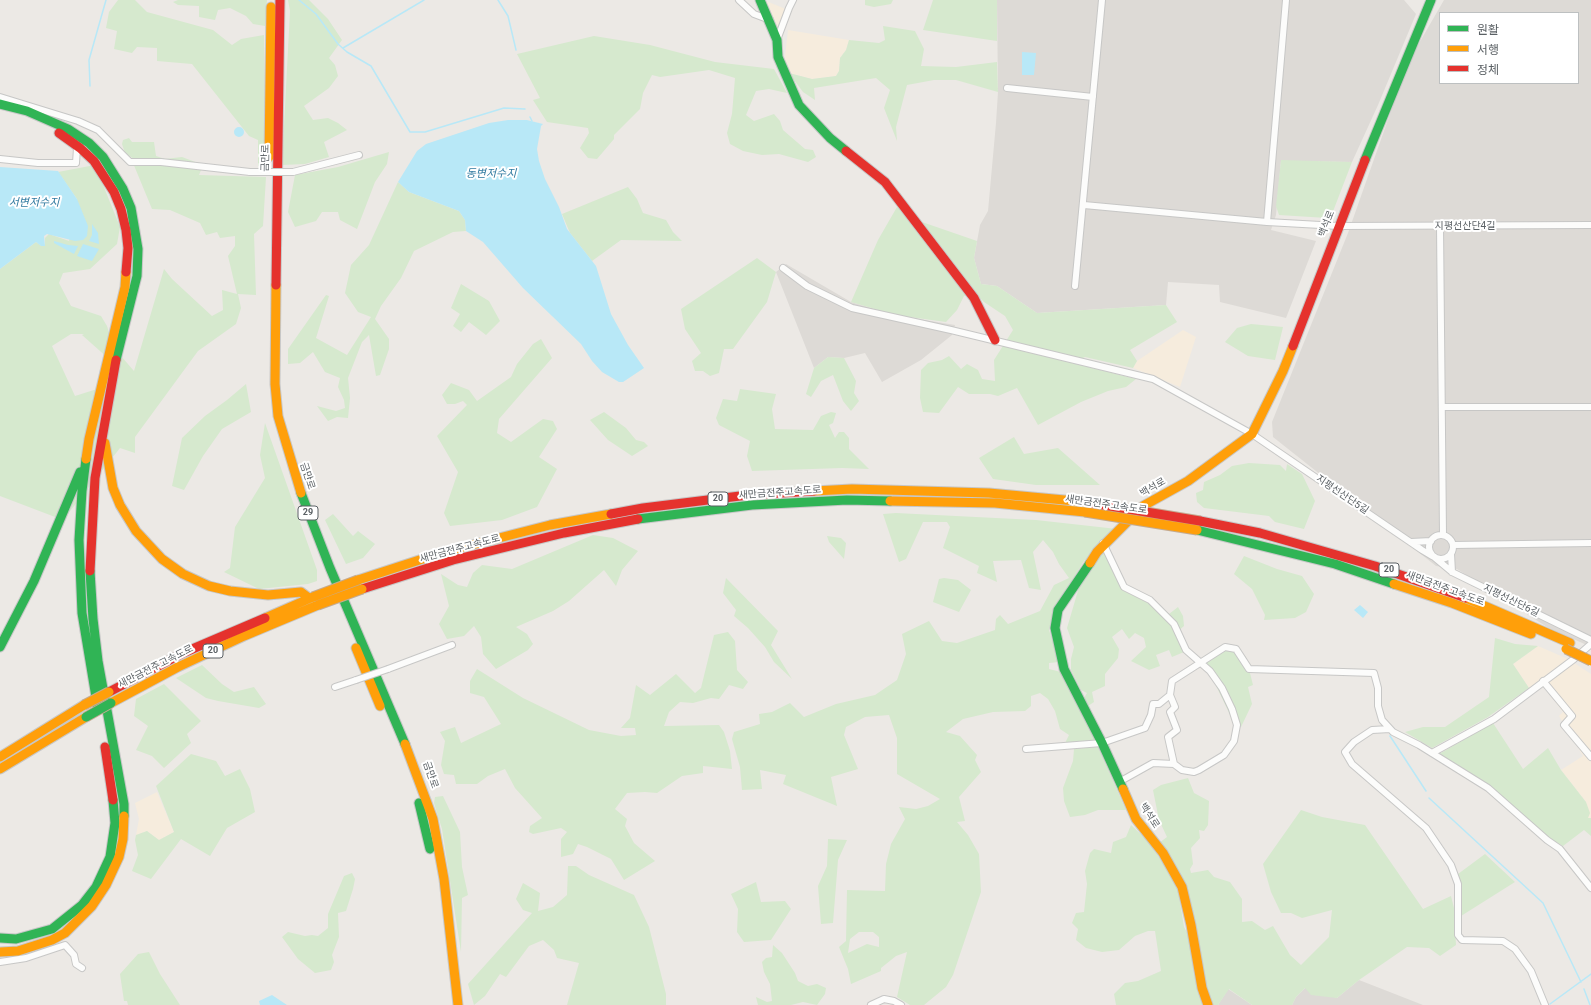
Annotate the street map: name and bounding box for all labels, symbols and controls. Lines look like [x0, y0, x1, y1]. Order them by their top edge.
legend [1439, 12, 1579, 84]
text: 원활 [1477, 23, 1499, 37]
text: 서행 [1477, 43, 1499, 57]
text: 정체 [1477, 63, 1499, 77]
street label: 금만로 [260, 144, 272, 172]
water label: 동변저수지 [466, 167, 516, 181]
water label: 서변저수지 [9, 196, 59, 210]
street label: 백석로 [1316, 209, 1338, 239]
street label: 지평선산단4길 [1435, 220, 1495, 232]
street label: 금만로 [297, 461, 317, 491]
street label: 지평선산단5길 [1313, 473, 1371, 517]
street label: 백석로 [1138, 476, 1168, 500]
street label: 새만금전주고속도로 [738, 484, 822, 502]
road number: 20 [708, 492, 728, 506]
street label: 새만금전주고속도로 [1064, 493, 1148, 517]
road number: 29 [298, 506, 318, 520]
street label: 새만금전주고속도로 [418, 532, 502, 566]
road number: 20 [1379, 563, 1399, 577]
street label: 새만금전주고속도로 [1404, 569, 1486, 609]
street label: 지평선산단6길 [1481, 582, 1541, 620]
street label: 새만금전주고속도로 [116, 643, 196, 691]
road number: 20 [203, 644, 223, 658]
street label: 금만로 [420, 760, 440, 790]
street label: 백석로 [1136, 801, 1162, 831]

